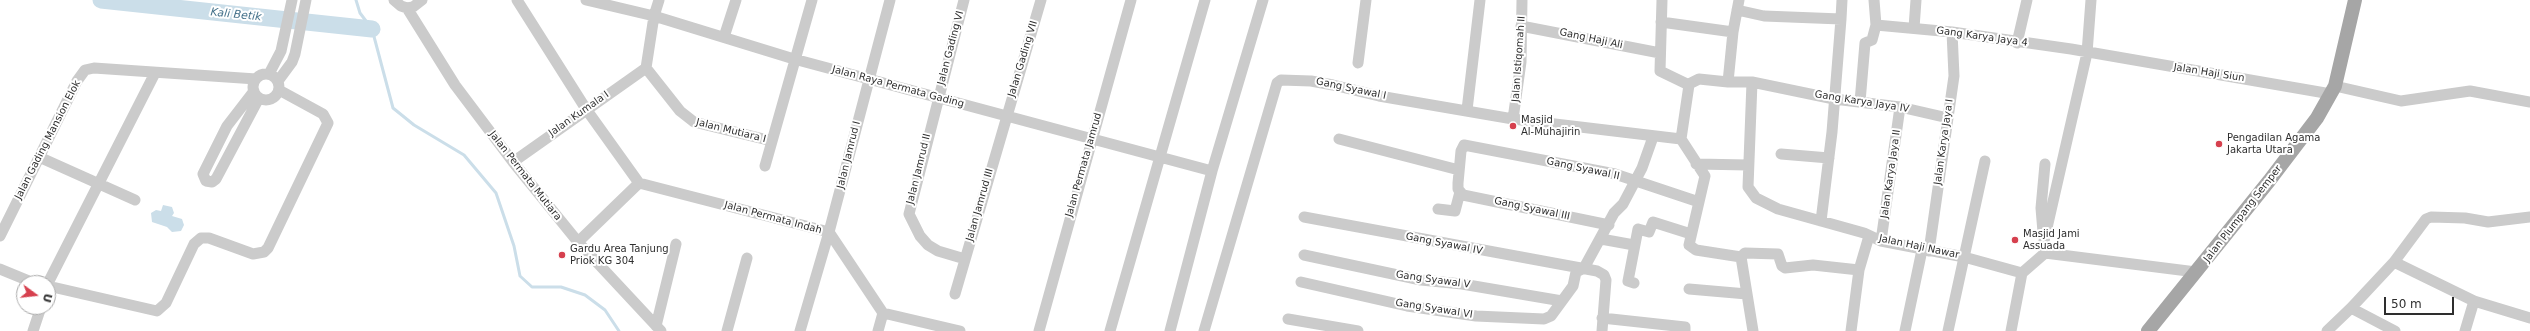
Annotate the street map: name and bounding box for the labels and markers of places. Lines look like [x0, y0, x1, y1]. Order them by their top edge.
place label: Masjid Al-Muhajirin [1521, 114, 1580, 138]
marker: Masjid Al-Muhajirin [1508, 121, 1518, 131]
place label: Pengadilan Agama Jakarta Utara [2227, 132, 2320, 156]
marker: Pengadilan Agama Jakarta Utara [2214, 139, 2224, 149]
place label: Masjid Jami Assuada [2023, 228, 2080, 252]
marker: Masjid Jami Assuada [2010, 235, 2020, 245]
place label: Gardu Area Tanjung Priok KG 304 [570, 243, 669, 266]
marker: Gardu Area Tanjung Priok KG 304 [557, 250, 567, 260]

